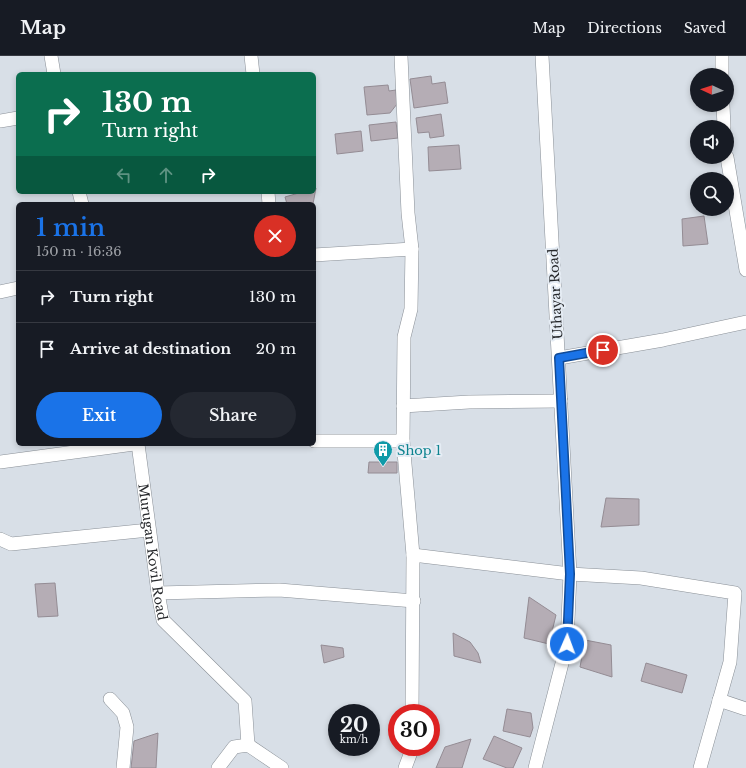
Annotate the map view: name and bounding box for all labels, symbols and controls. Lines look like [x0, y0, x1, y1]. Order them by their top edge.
text: Map [20, 16, 66, 39]
text: Map [533, 19, 565, 37]
text: Directions [587, 19, 662, 37]
text: Saved [684, 19, 726, 37]
north arrow [690, 68, 734, 112]
map controls [690, 68, 734, 216]
text: 130 m [102, 85, 192, 120]
icon: right [36, 88, 88, 140]
text: Turn right [102, 120, 198, 142]
button: sound [690, 120, 734, 164]
icon: left [113, 164, 135, 186]
icon: ahead [155, 164, 177, 186]
icon: right [197, 164, 219, 186]
button: search [690, 172, 734, 216]
text: 1 min [36, 213, 105, 242]
button: close [254, 215, 296, 257]
text: 150 m · 16:36 [36, 243, 122, 260]
street label: Uthayar Road [545, 248, 566, 340]
icon: right [36, 286, 58, 308]
text: Turn right [70, 287, 153, 306]
text: 130 m [249, 287, 296, 306]
pin [586, 333, 620, 367]
icon: arrive [36, 338, 58, 360]
text: Arrive at destination [70, 339, 231, 358]
text: 20 m [256, 339, 296, 358]
icon: arrive [592, 339, 614, 361]
button: Exit [36, 392, 162, 438]
button: Share [170, 392, 296, 438]
building icon: Shop 1 [372, 439, 394, 467]
place label: Shop 1 [397, 442, 441, 459]
street label: Murugan Kovil Road [134, 482, 171, 622]
position arrow [546, 623, 588, 665]
speed limit sign: 30 [388, 704, 440, 756]
text: 20 [340, 713, 368, 737]
text: km/h [340, 733, 368, 746]

